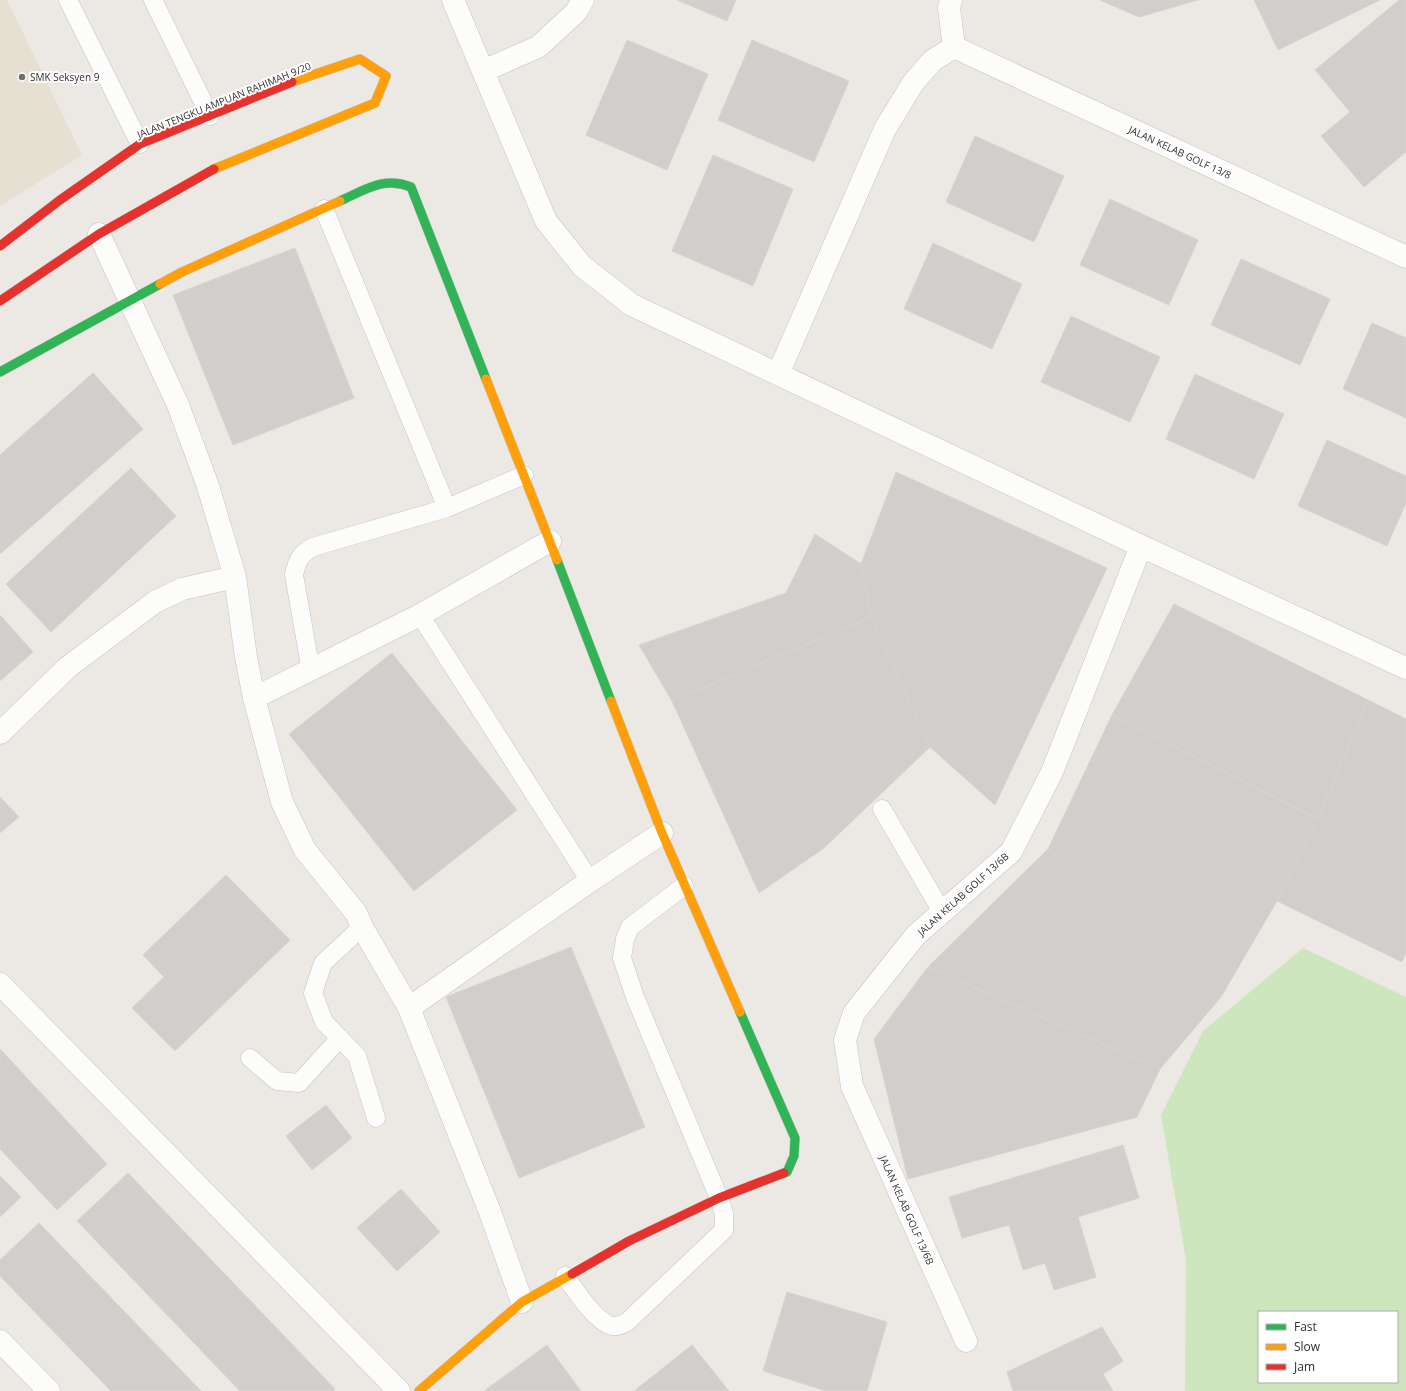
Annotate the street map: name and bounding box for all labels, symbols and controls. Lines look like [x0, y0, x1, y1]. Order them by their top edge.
street label: JALAN TENGKU AMPUAN RAHIMAH 9/20 [134, 58, 313, 142]
place label: SMK Seksyen 9 [30, 70, 100, 84]
marker: SMK Seksyen 9 [17, 72, 27, 82]
street label: JALAN KELAB GOLF 13/8 [1125, 122, 1234, 182]
street label: JALAN KELAB GOLF 13/6B [914, 849, 1012, 939]
street label: JALAN KELAB GOLF 13/6B [876, 1152, 937, 1267]
legend [1258, 1311, 1398, 1383]
text: Fast [1294, 1318, 1317, 1335]
text: Slow [1294, 1338, 1321, 1355]
text: Jam [1293, 1358, 1315, 1375]

